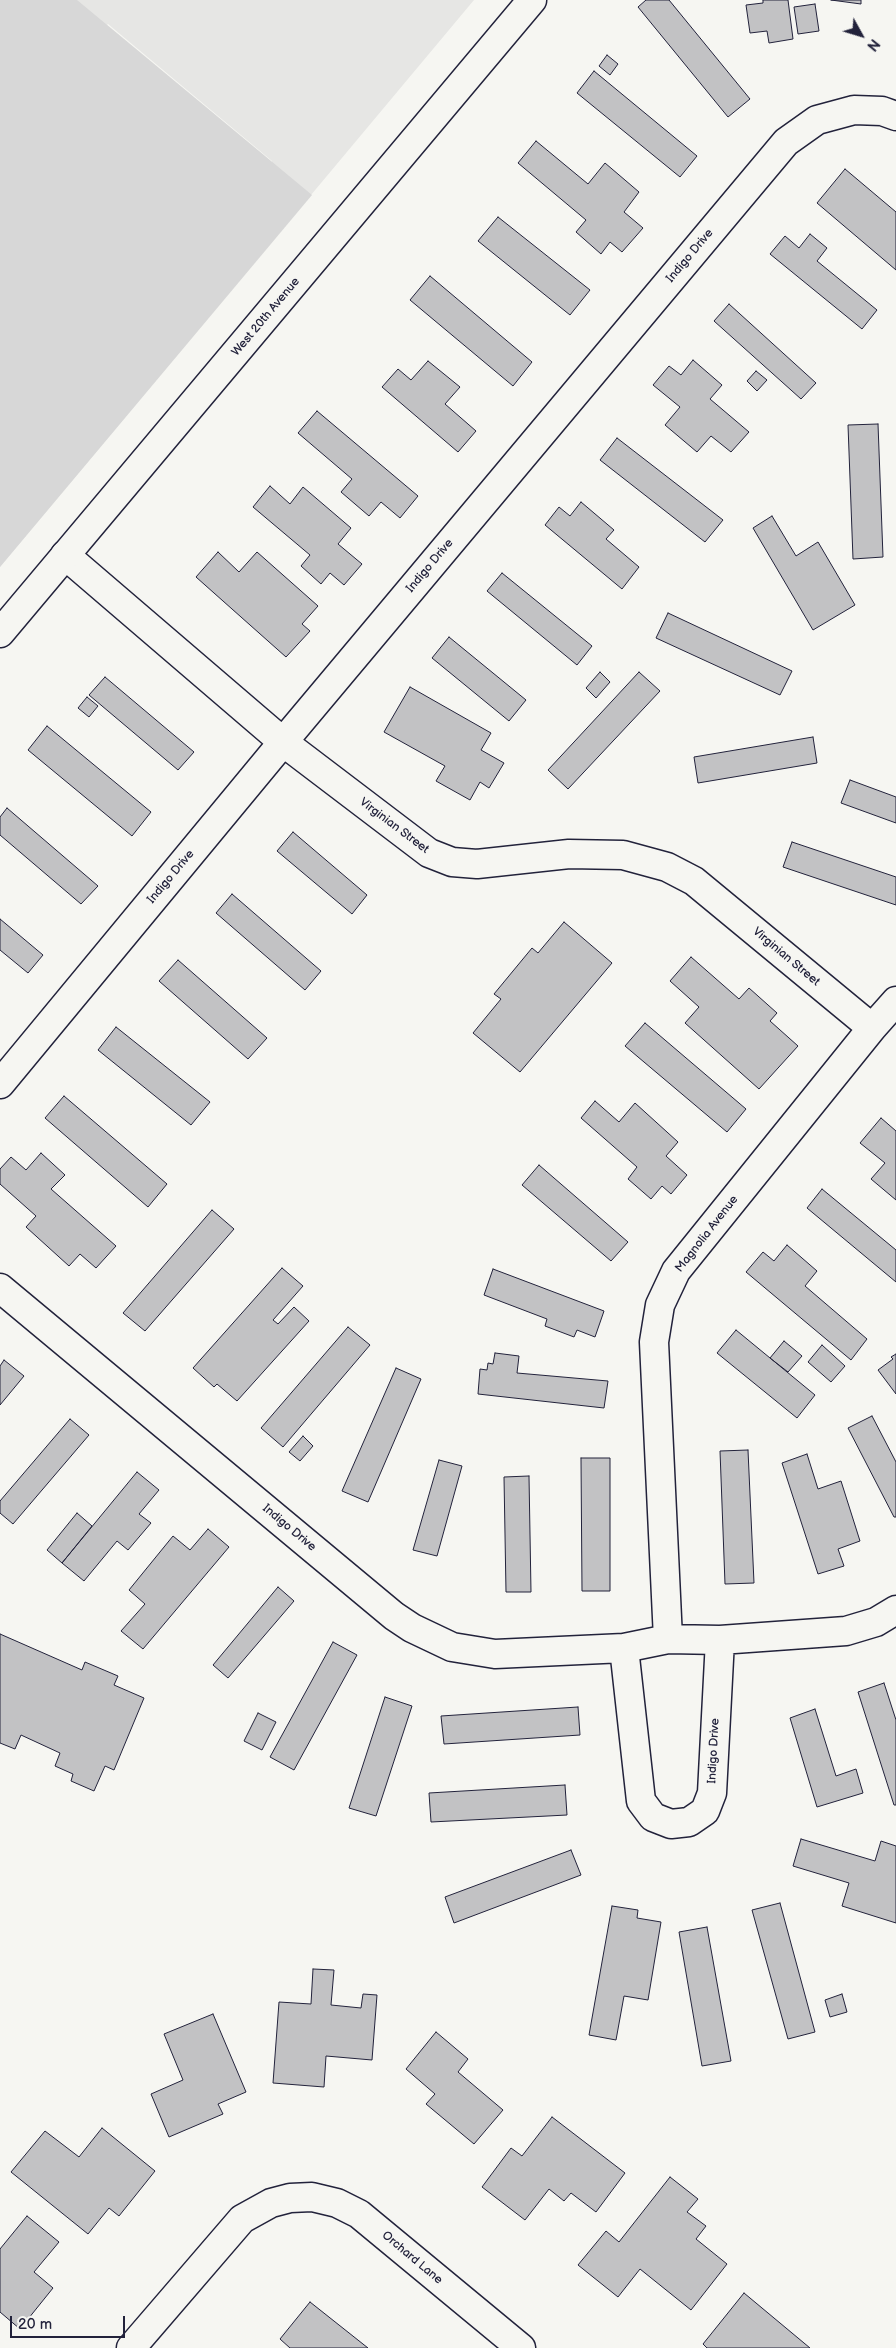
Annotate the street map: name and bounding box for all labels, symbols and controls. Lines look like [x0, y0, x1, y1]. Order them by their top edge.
north arrow [836, 10, 886, 60]
text: N [863, 35, 883, 54]
street label: Indigo Drive [663, 226, 717, 286]
street label: West 20th Avenue [229, 275, 303, 359]
street label: Indigo Drive [403, 536, 457, 596]
street label: Virginian Street [356, 795, 432, 857]
street label: Indigo Drive [144, 847, 198, 907]
street label: Virginian Street [749, 925, 823, 989]
street label: Magnolia Avenue [673, 1193, 741, 1275]
street label: Indigo Drive [259, 1501, 319, 1555]
street label: Indigo Drive [705, 1718, 723, 1784]
street label: Orchard Lane [379, 2229, 445, 2287]
scale bar [12, 2306, 128, 2338]
text: 20 m [18, 2315, 52, 2334]

